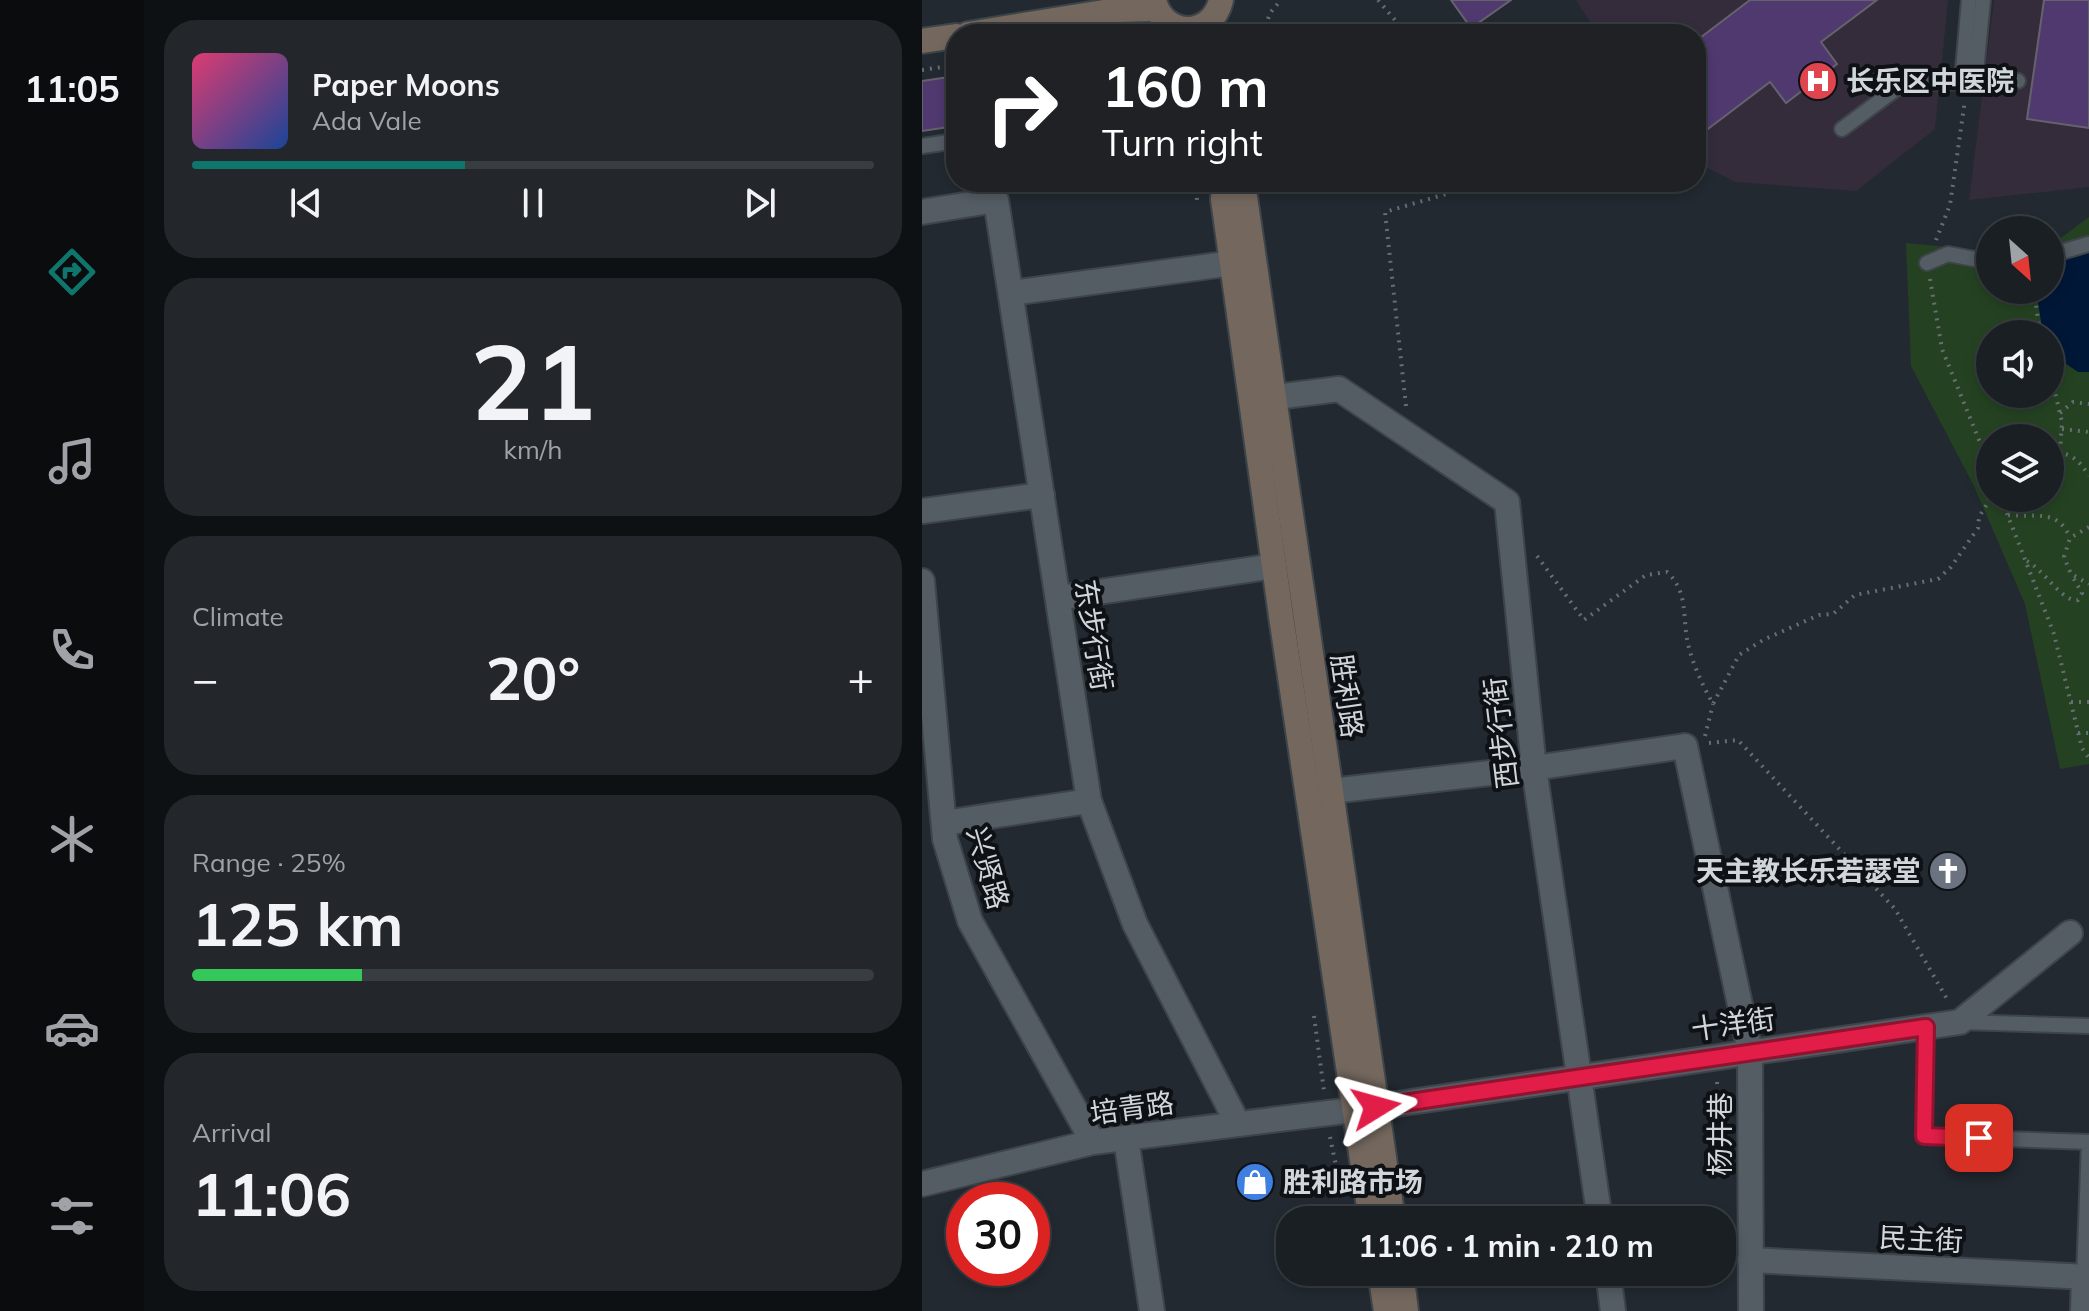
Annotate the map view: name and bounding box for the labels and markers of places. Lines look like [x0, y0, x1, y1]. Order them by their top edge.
hospital icon: 长乐区中医院 [1797, 60, 1839, 102]
place label: 长乐区中医院 [1846, 63, 2014, 98]
church icon: 天主教长乐若瑟堂 [1927, 850, 1969, 892]
place label: 天主教长乐若瑟堂 [1696, 853, 1920, 888]
pin [1945, 1104, 2013, 1172]
shop icon: 胜利路市场 [1234, 1161, 1276, 1203]
place label: 胜利路市场 [1283, 1164, 1423, 1199]

